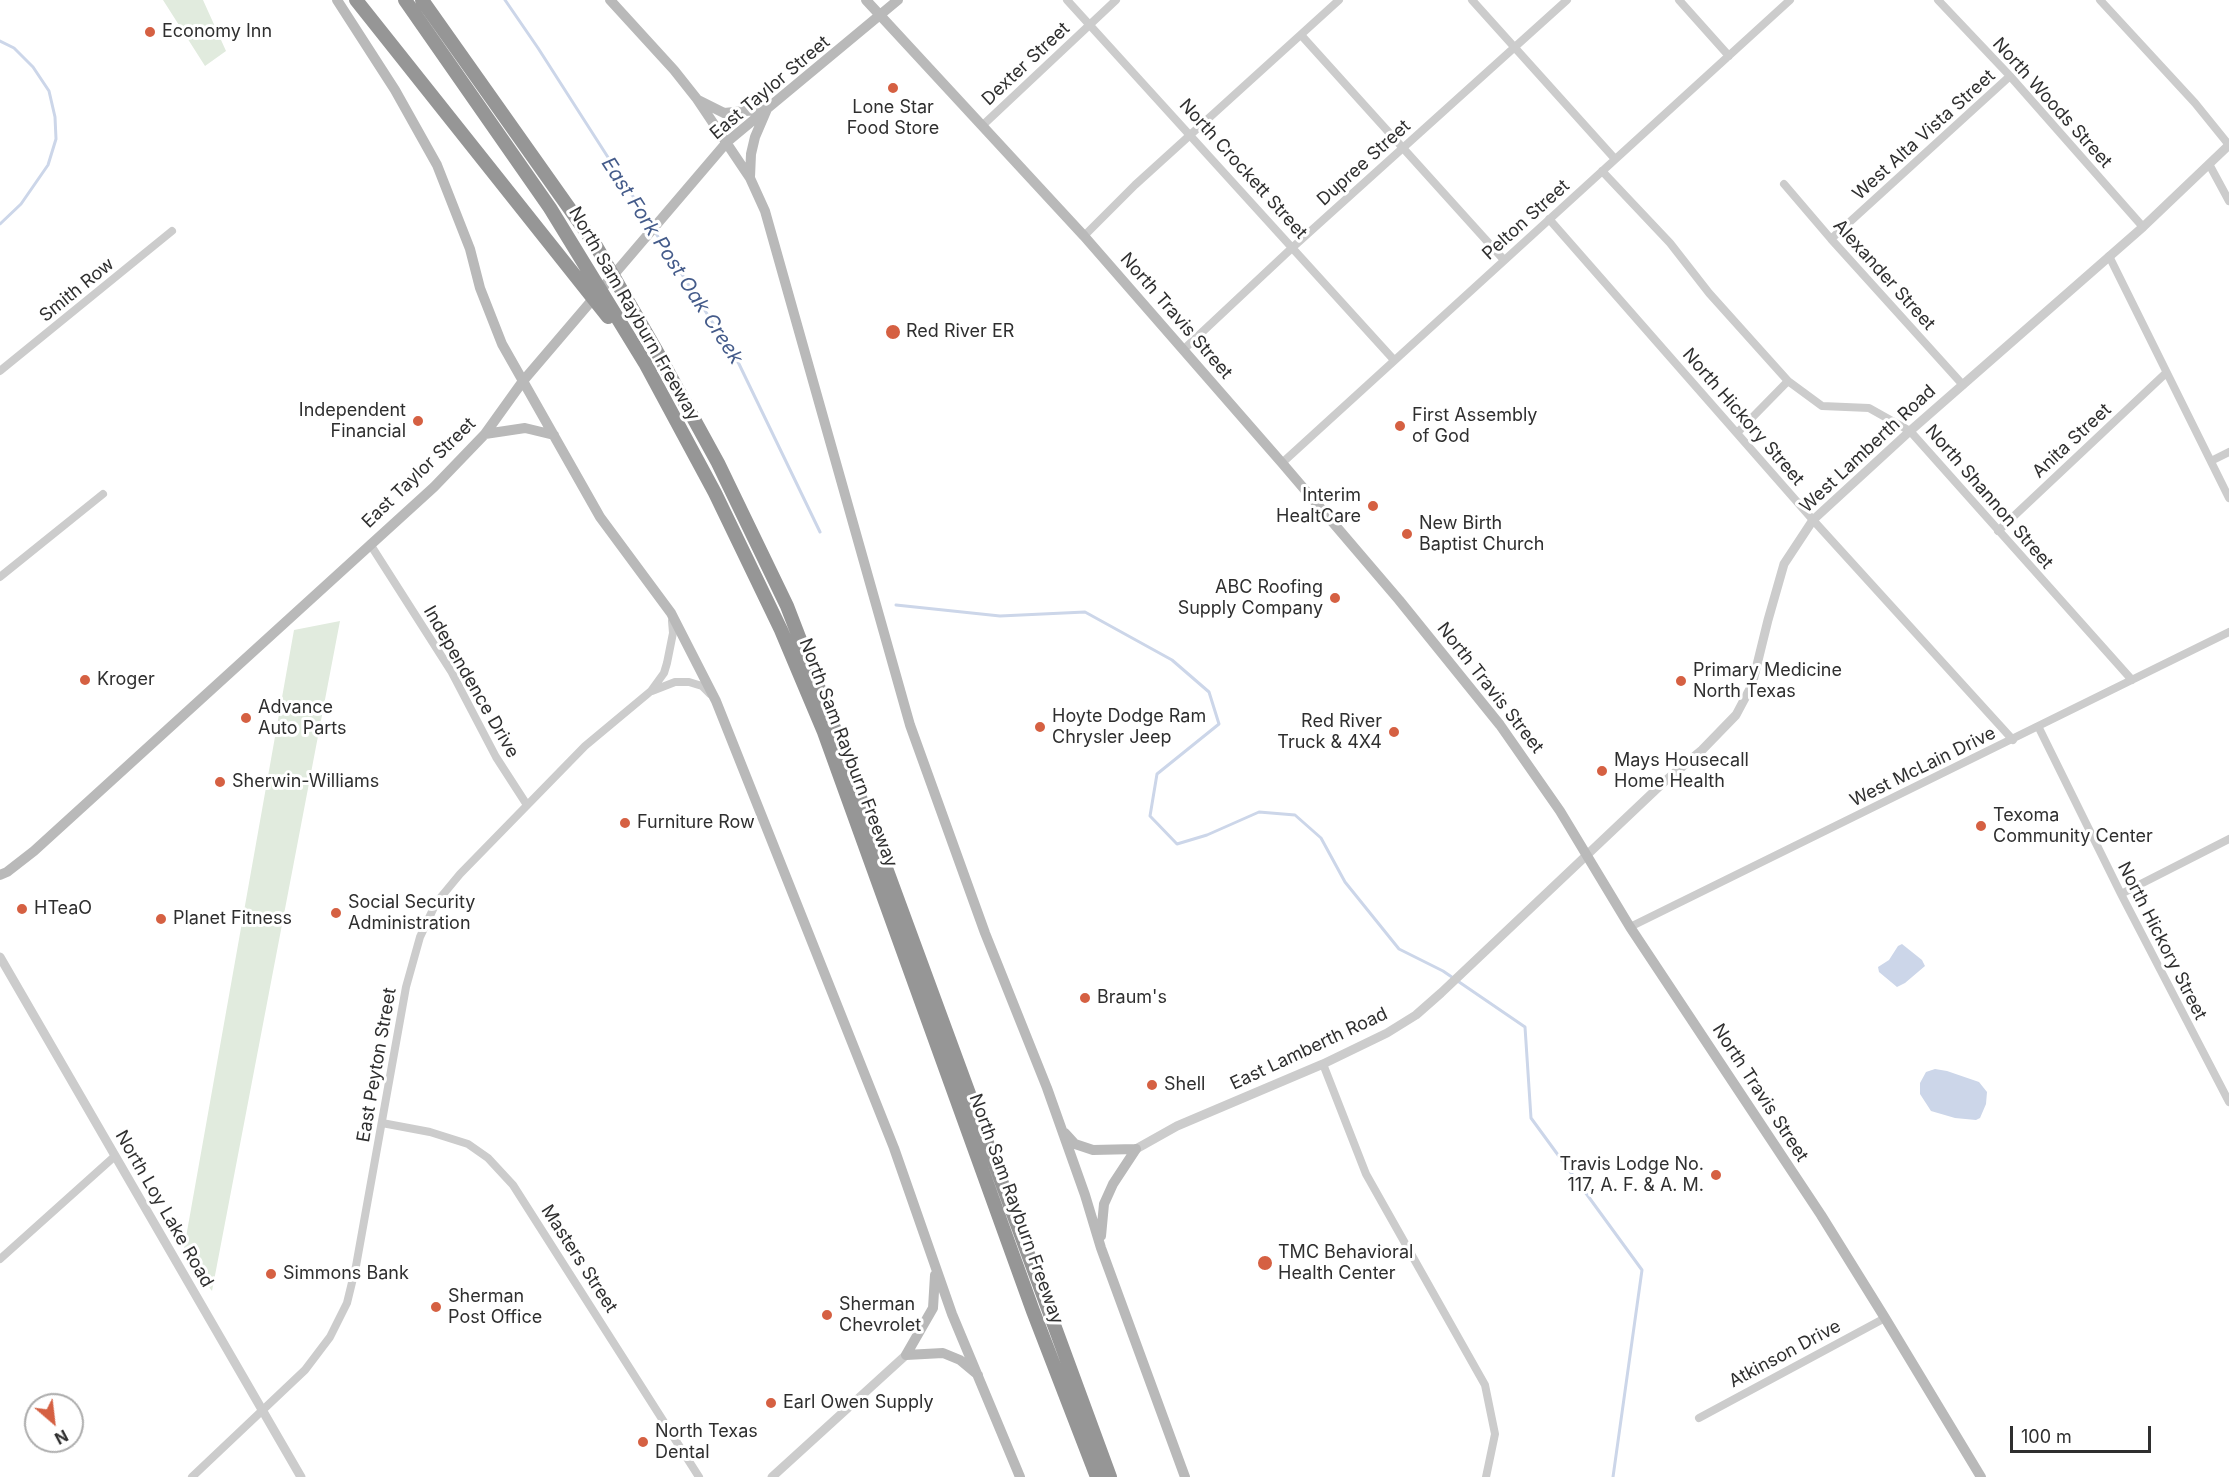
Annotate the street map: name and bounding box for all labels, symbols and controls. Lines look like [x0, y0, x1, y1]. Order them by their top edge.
street label: Dexter Street [978, 18, 1074, 110]
place label: Economy Inn [162, 21, 272, 43]
marker: Economy Inn [143, 25, 157, 39]
street label: East Taylor Street [706, 32, 834, 144]
street label: North Woods Street [1988, 33, 2116, 173]
street label: West Alta Vista Street [1848, 65, 2000, 205]
marker: Lone Star Food Store [886, 81, 900, 95]
street label: North Crockett Street [1174, 95, 1312, 243]
place label: Lone Star Food Store [847, 97, 939, 140]
street label: Dupree Street [1313, 116, 1415, 210]
water label: East Fork Post Oak Creek [596, 153, 748, 369]
street label: Pelton Street [1478, 175, 1574, 265]
street label: North Sam Rayburn Freeway [564, 203, 704, 425]
street label: Alexander Street [1829, 215, 1939, 335]
street label: North Travis Street [1115, 249, 1237, 383]
street label: Smith Row [35, 253, 119, 327]
place label: Red River ER [906, 321, 1014, 343]
marker: Red River ER [884, 323, 902, 341]
street label: North Hickory Street [1678, 344, 1808, 490]
street label: West Lamberth Road [1796, 381, 1940, 517]
street label: Anita Street [2028, 399, 2116, 483]
place label: Independent Financial [299, 400, 406, 442]
place label: First Assembly of God [1412, 405, 1537, 448]
street label: East Taylor Street [358, 413, 480, 533]
marker: Independent Financial [411, 414, 425, 428]
marker: First Assembly of God [1393, 419, 1407, 433]
street label: North Shannon Street [1921, 421, 2057, 573]
place label: Interim HealtCare [1276, 485, 1361, 528]
marker: Interim HealtCare [1366, 499, 1380, 513]
place label: New Birth Baptist Church [1419, 513, 1544, 556]
marker: New Birth Baptist Church [1400, 527, 1414, 541]
place label: ABC Roofing Supply Company [1178, 577, 1323, 620]
marker: ABC Roofing Supply Company [1328, 591, 1342, 605]
street label: Independence Drive [419, 602, 523, 762]
street label: North Travis Street [1432, 618, 1548, 758]
street label: North Sam Rayburn Freeway [794, 636, 902, 870]
place label: Primary Medicine North Texas [1693, 660, 1842, 702]
place label: Kroger [97, 669, 155, 691]
marker: Kroger [78, 673, 92, 687]
marker: Primary Medicine North Texas [1674, 674, 1688, 688]
place label: Advance Auto Parts [258, 697, 347, 740]
place label: Hoyte Dodge Ram Chrysler Jeep [1052, 706, 1206, 748]
marker: Advance Auto Parts [239, 711, 253, 725]
place label: Red River Truck & 4X4 [1277, 711, 1382, 754]
marker: Hoyte Dodge Ram Chrysler Jeep [1033, 720, 1047, 734]
street label: West McLain Drive [1847, 722, 1999, 812]
marker: Red River Truck & 4X4 [1387, 725, 1401, 739]
place label: Mays Housecall Home Health [1614, 750, 1749, 792]
marker: Mays Housecall Home Health [1595, 764, 1609, 778]
place label: Sherwin-Williams [232, 771, 379, 793]
marker: Sherwin-Williams [213, 775, 227, 789]
place label: Texoma Community Center [1993, 805, 2153, 848]
place label: Furniture Row [637, 812, 755, 834]
marker: Furniture Row [618, 816, 632, 830]
marker: Texoma Community Center [1974, 819, 1988, 833]
street label: North Hickory Street [2113, 858, 2211, 1024]
place label: Social Security Administration [348, 892, 475, 934]
place label: HTeaO [34, 898, 92, 920]
marker: HTeaO [15, 902, 29, 916]
marker: Social Security Administration [329, 906, 343, 920]
place label: Planet Fitness [173, 908, 292, 930]
marker: Planet Fitness [154, 912, 168, 926]
street label: East Peyton Street [353, 986, 401, 1144]
place label: Braum's [1097, 987, 1167, 1009]
marker: Braum's [1078, 991, 1092, 1005]
street label: East Lamberth Road [1227, 1003, 1391, 1095]
street label: North Travis Street [1707, 1020, 1813, 1166]
place label: Shell [1164, 1074, 1205, 1096]
marker: Shell [1145, 1078, 1159, 1092]
street label: North Sam Rayburn Freeway [964, 1091, 1068, 1327]
street label: North Loy Lake Road [110, 1127, 218, 1291]
place label: Travis Lodge No. 117, A. F. & A. M. [1560, 1154, 1704, 1196]
marker: Travis Lodge No. 117, A. F. & A. M. [1709, 1168, 1723, 1182]
street label: Masters Street [536, 1201, 622, 1317]
place label: TMC Behavioral Health Center [1278, 1242, 1413, 1284]
marker: TMC Behavioral Health Center [1256, 1254, 1274, 1272]
place label: Simmons Bank [283, 1263, 409, 1285]
marker: Simmons Bank [264, 1267, 278, 1281]
place label: Sherman Post Office [448, 1286, 542, 1328]
place label: Sherman Chevrolet [839, 1294, 921, 1336]
marker: Sherman Post Office [429, 1300, 443, 1314]
marker: Sherman Chevrolet [820, 1308, 834, 1322]
street label: Atkinson Drive [1725, 1315, 1845, 1393]
place label: Earl Owen Supply [783, 1392, 934, 1414]
north arrow [24, 1393, 84, 1453]
marker: Earl Owen Supply [764, 1396, 778, 1410]
scale bar [2013, 1414, 2154, 1452]
place label: North Texas Dental [655, 1421, 758, 1464]
text: N [51, 1425, 72, 1449]
text: 100 m [2021, 1426, 2072, 1447]
marker: North Texas Dental [636, 1435, 650, 1449]

